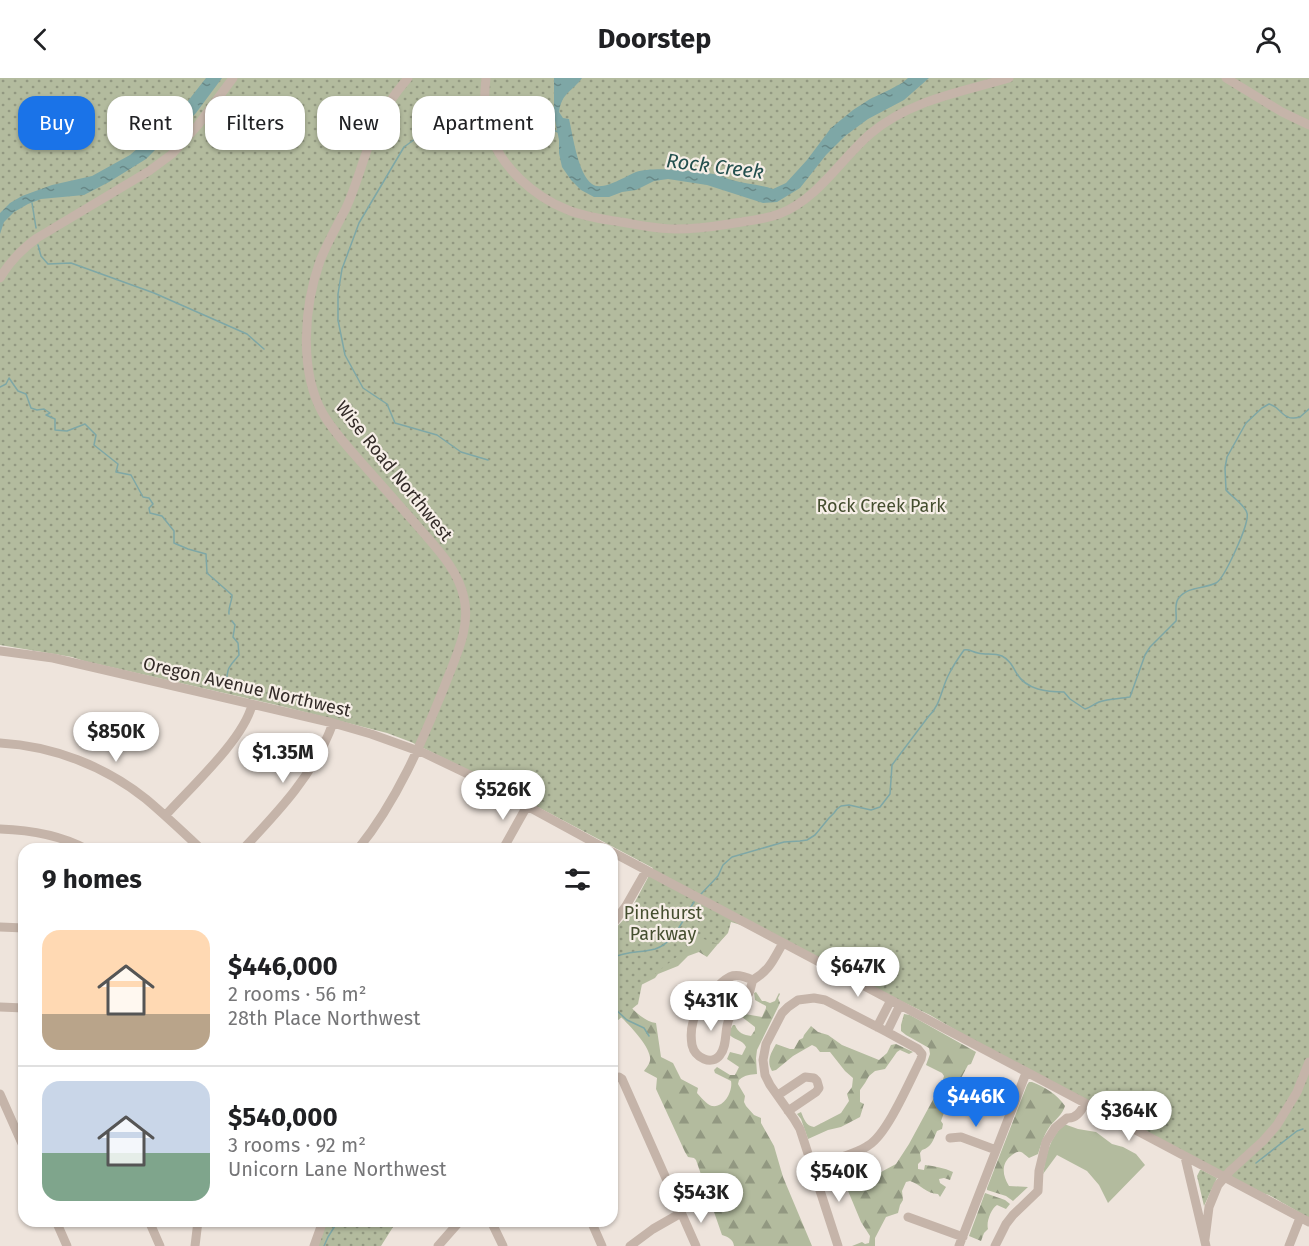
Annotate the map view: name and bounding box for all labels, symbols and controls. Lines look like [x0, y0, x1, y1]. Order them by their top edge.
icon: back [24, 23, 57, 56]
text: Doorstep [598, 23, 711, 55]
icon: person [1252, 23, 1285, 56]
chip: Buy [18, 96, 95, 150]
chip: Rent [107, 96, 193, 150]
chip: Filters [205, 96, 305, 150]
chip: New [317, 96, 400, 150]
chip: Apartment [412, 96, 555, 150]
water label: Rock Creek [665, 148, 765, 184]
street label: Wise Road Northwest [331, 397, 457, 546]
park label: Rock Creek Park [817, 495, 946, 517]
street label: Oregon Avenue Northwest [141, 652, 353, 722]
pin: $850K [74, 712, 158, 763]
text: $850K [87, 719, 145, 743]
pin: $1.35M [234, 733, 332, 784]
text: $1.35M [252, 740, 314, 764]
pin: $526K [461, 770, 545, 821]
text: $526K [475, 777, 531, 801]
icon: filters [561, 863, 594, 896]
text: 9 homes [42, 864, 142, 895]
park label: Pinehurst Parkway [624, 902, 703, 945]
pin: $647K [816, 947, 900, 998]
text: $446,000 [228, 951, 338, 982]
icon: home [90, 954, 162, 1026]
text: $647K [830, 954, 886, 978]
pin: $431K [669, 981, 753, 1032]
text: 2 rooms · 56 m² [228, 982, 367, 1006]
text: $431K [684, 988, 738, 1012]
text: 28th Place Northwest [228, 1006, 420, 1030]
pin: $446K [934, 1077, 1018, 1128]
text: $446K [947, 1084, 1005, 1108]
pin: $364K [1087, 1091, 1171, 1142]
text: $364K [1101, 1098, 1157, 1122]
text: $540,000 [228, 1102, 338, 1133]
icon: home [90, 1105, 162, 1177]
text: 3 rooms · 92 m² [228, 1133, 366, 1157]
pin: $540K [797, 1152, 881, 1203]
text: Unicorn Lane Northwest [228, 1157, 447, 1181]
text: $540K [810, 1159, 868, 1183]
pin: $543K [659, 1173, 743, 1224]
text: $543K [673, 1180, 729, 1204]

